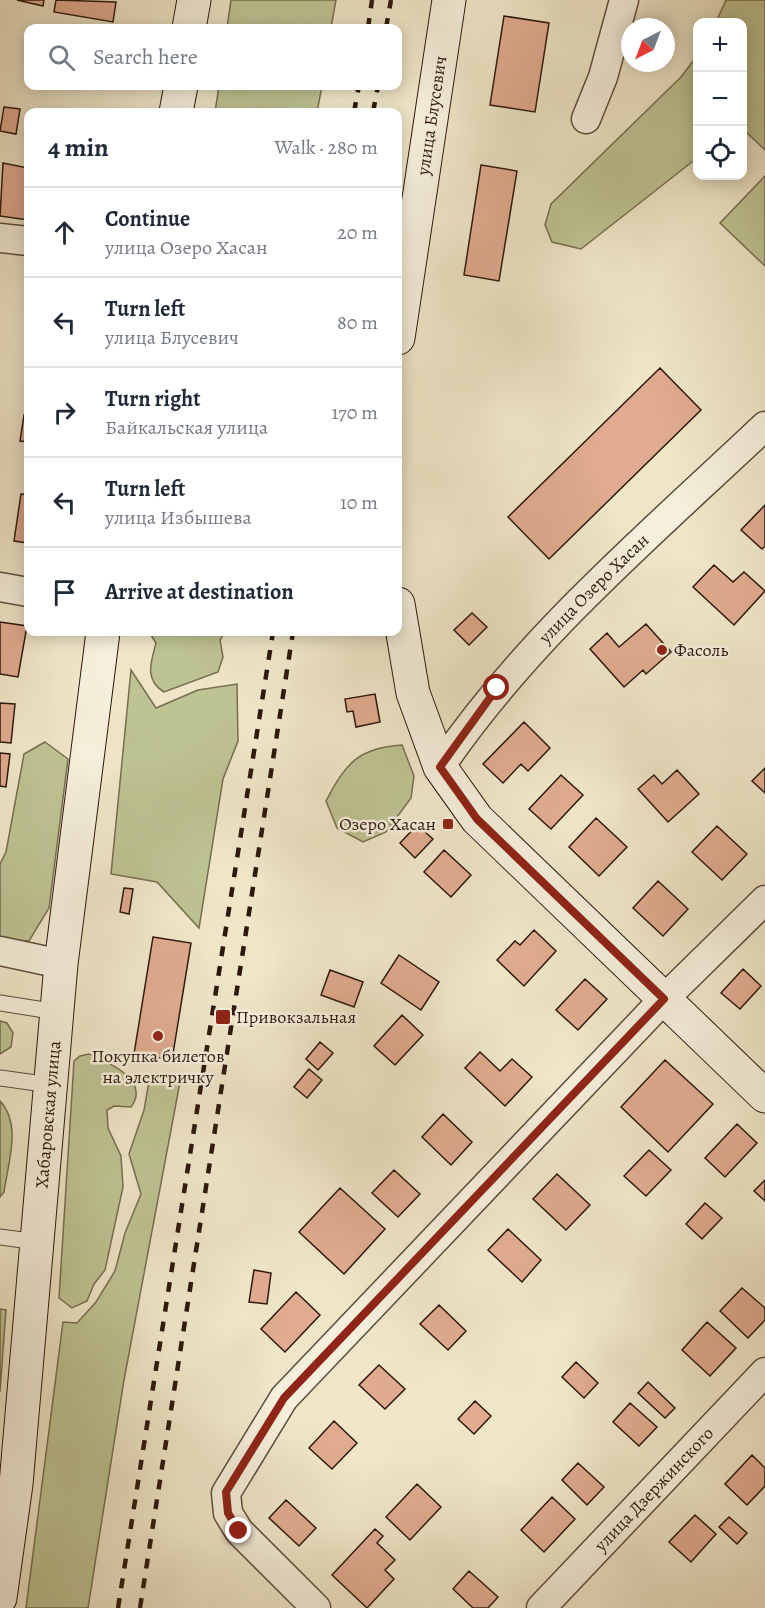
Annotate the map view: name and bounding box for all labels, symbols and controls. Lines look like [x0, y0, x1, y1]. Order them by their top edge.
north arrow [621, 18, 675, 72]
map controls [693, 18, 747, 180]
button: + [693, 18, 747, 72]
search box [24, 24, 402, 90]
icon: search [45, 41, 78, 74]
text: Search here [93, 42, 198, 72]
street label: улица Блусевич [411, 54, 452, 178]
button: − [693, 72, 747, 126]
button: locate [693, 126, 747, 180]
text: 4 min [48, 130, 109, 165]
text: Walk · 280 m [274, 134, 378, 161]
text: Continue [105, 204, 190, 234]
icon: ahead [48, 216, 81, 249]
text: 20 m [337, 219, 378, 246]
text: улица Озеро Хасан [105, 234, 268, 261]
text: Turn left [105, 294, 185, 324]
icon: left [48, 306, 81, 339]
text: 80 m [337, 309, 378, 336]
text: улица Блусевич [105, 324, 239, 351]
text: Turn right [105, 384, 201, 414]
icon: right [48, 396, 81, 429]
text: 170 m [332, 399, 378, 426]
text: Байкальская улица [105, 414, 268, 441]
text: Turn left [105, 474, 185, 504]
icon: left [48, 486, 81, 519]
text: 10 m [340, 489, 378, 516]
text: улица Избышева [105, 504, 252, 531]
street label: улица Озеро Хасан [533, 528, 654, 649]
icon: arrive [48, 576, 81, 609]
text: Arrive at destination [105, 577, 294, 607]
place label: Фасоль [674, 638, 729, 662]
marker: Фасоль [655, 643, 669, 657]
route start [483, 674, 509, 700]
place label: Озеро Хасан [339, 812, 436, 836]
marker: Озеро Хасан [441, 817, 455, 831]
place label: Привокзальная [236, 1005, 356, 1029]
marker: Привокзальная [214, 1008, 232, 1026]
marker: Покупка билетов на электричку [151, 1029, 165, 1043]
street label: Хабаровская улица [30, 1039, 66, 1189]
place label: Покупка билетов на электричку [92, 1044, 224, 1089]
street label: улица Дзержинского [588, 1422, 719, 1557]
route end [225, 1517, 251, 1543]

